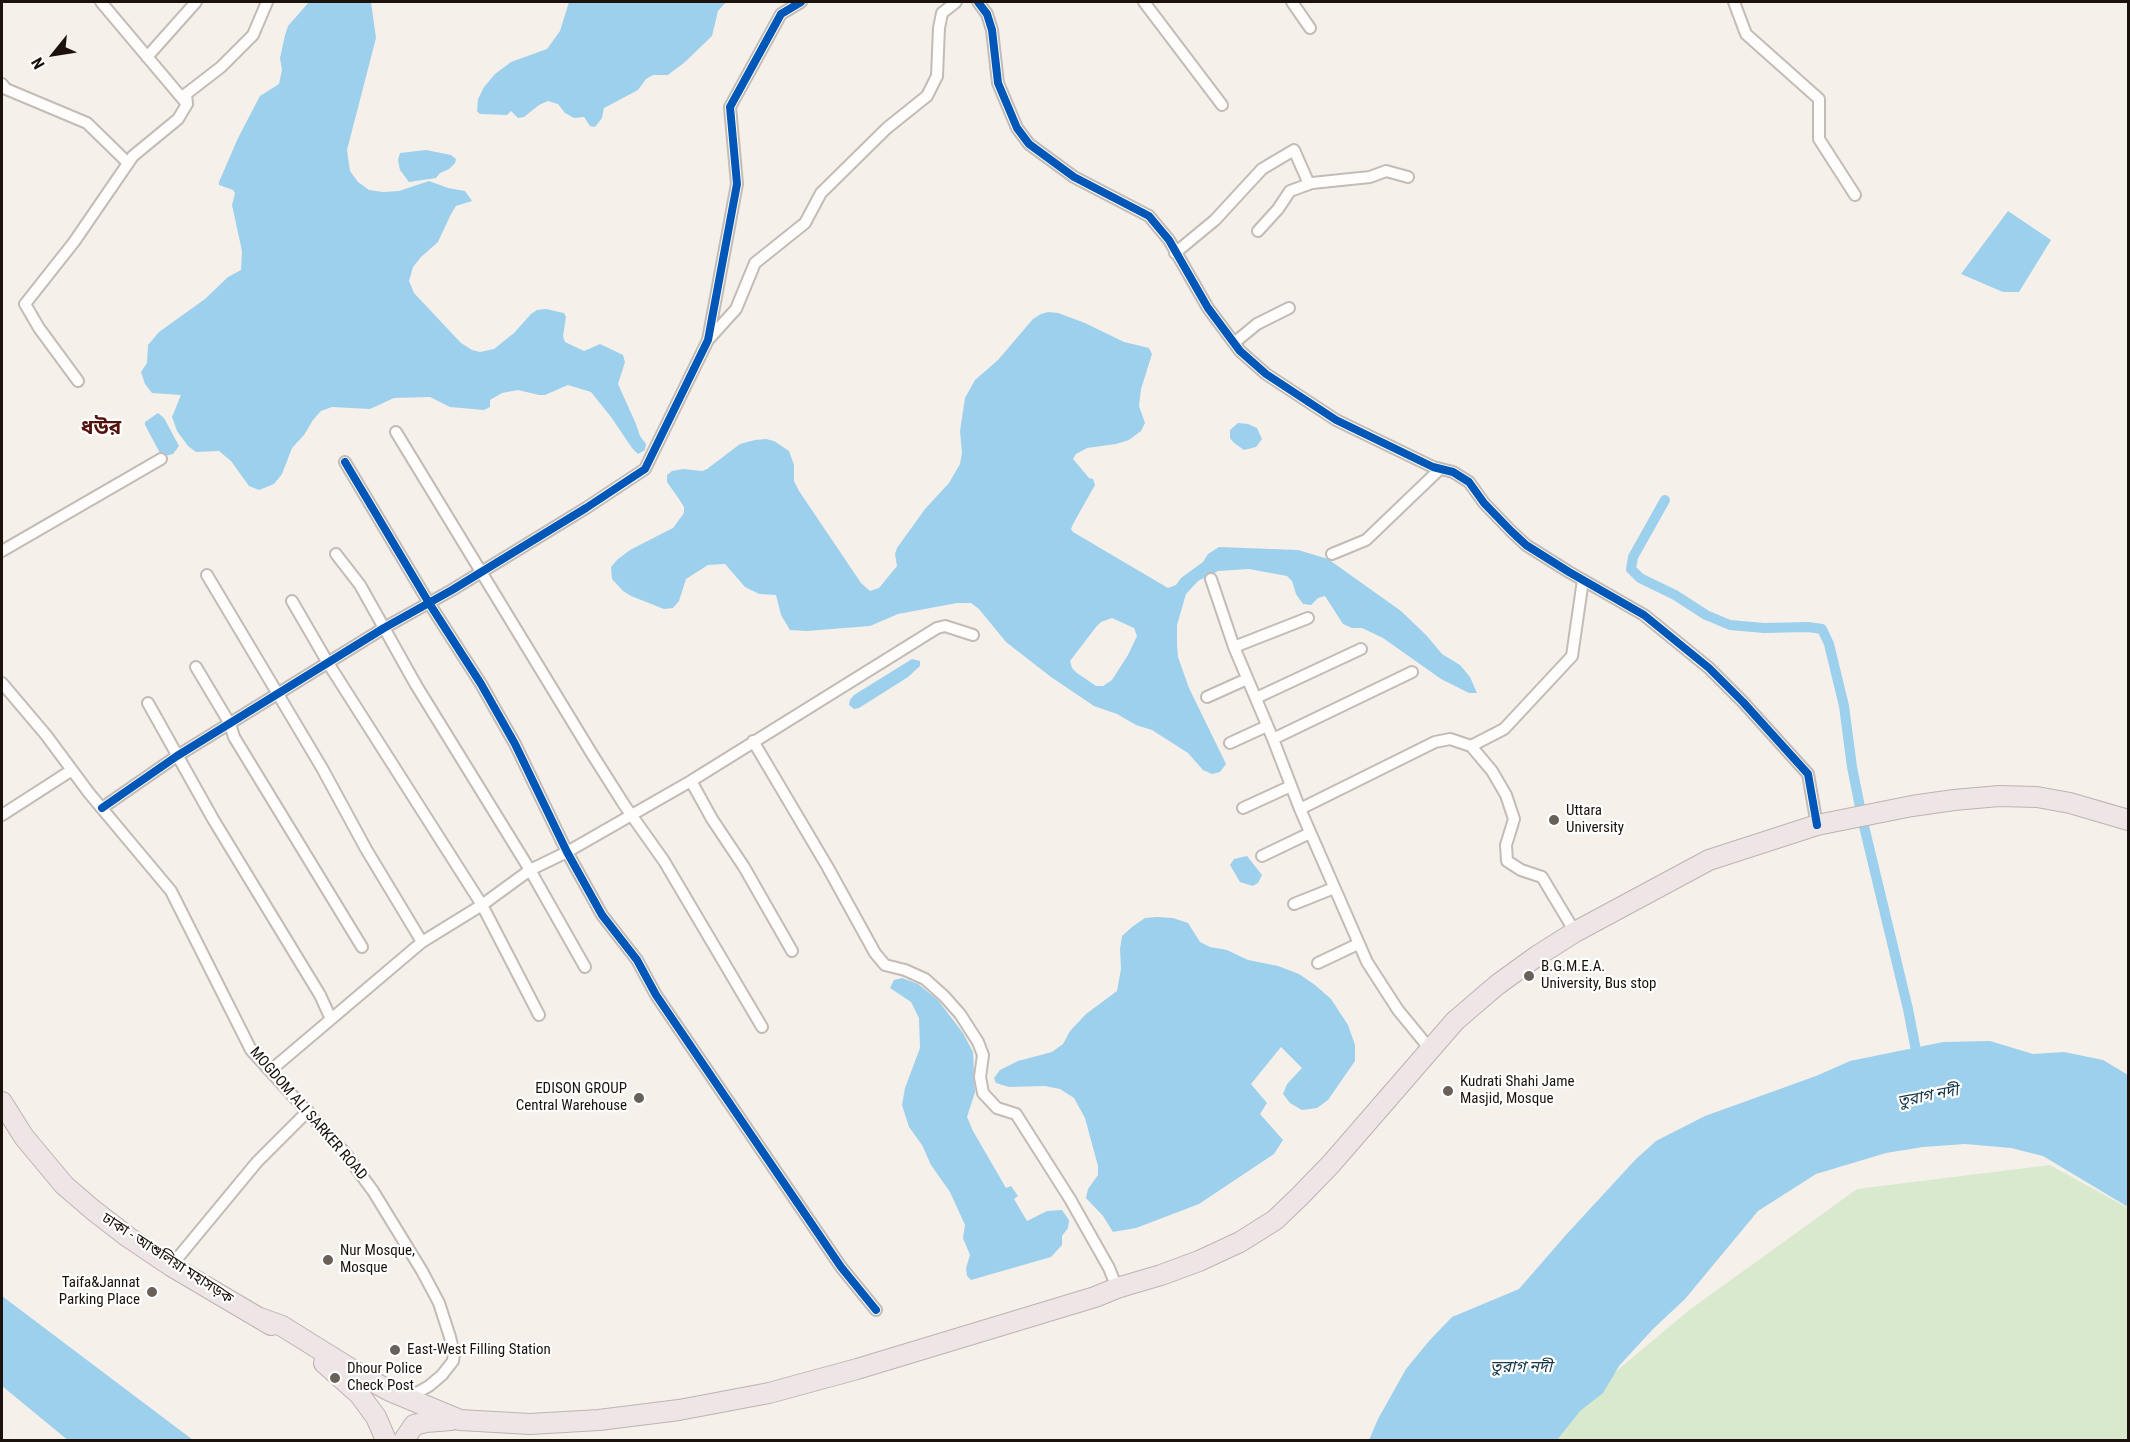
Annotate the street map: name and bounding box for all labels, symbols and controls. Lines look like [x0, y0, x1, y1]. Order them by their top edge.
north arrow [24, 24, 84, 84]
text: N [27, 54, 49, 72]
district label: ধউর [81, 416, 121, 442]
place label: Uttara University [1566, 802, 1624, 837]
marker: Uttara University [1547, 813, 1561, 827]
place label: B.G.M.E.A. University, Bus stop [1541, 958, 1656, 993]
marker: B.G.M.E.A. University, Bus stop [1522, 969, 1536, 983]
street label: MOGDOM ALI SARKER ROAD [245, 1044, 371, 1184]
place label: Kudrati Shahi Jame Masjid, Mosque [1460, 1073, 1575, 1108]
place label: EDISON GROUP Central Warehouse [516, 1080, 627, 1115]
water label: তুরাগ নদী [1896, 1082, 1960, 1112]
marker: Kudrati Shahi Jame Masjid, Mosque [1441, 1084, 1455, 1098]
marker: EDISON GROUP Central Warehouse [632, 1091, 646, 1105]
street label: ঢাকা - আশুলিয়া মহাসড়ক [98, 1210, 236, 1308]
place label: Nur Mosque, Mosque [340, 1242, 415, 1277]
marker: Nur Mosque, Mosque [321, 1253, 335, 1267]
place label: Taifa&Jannat Parking Place [59, 1274, 140, 1309]
marker: Taifa&Jannat Parking Place [145, 1285, 159, 1299]
place label: East-West Filling Station [407, 1341, 551, 1359]
marker: East-West Filling Station [388, 1343, 402, 1357]
water label: তুরাগ নদী [1490, 1358, 1552, 1378]
place label: Dhour Police Check Post [347, 1360, 422, 1395]
marker: Dhour Police Check Post [328, 1371, 342, 1385]

